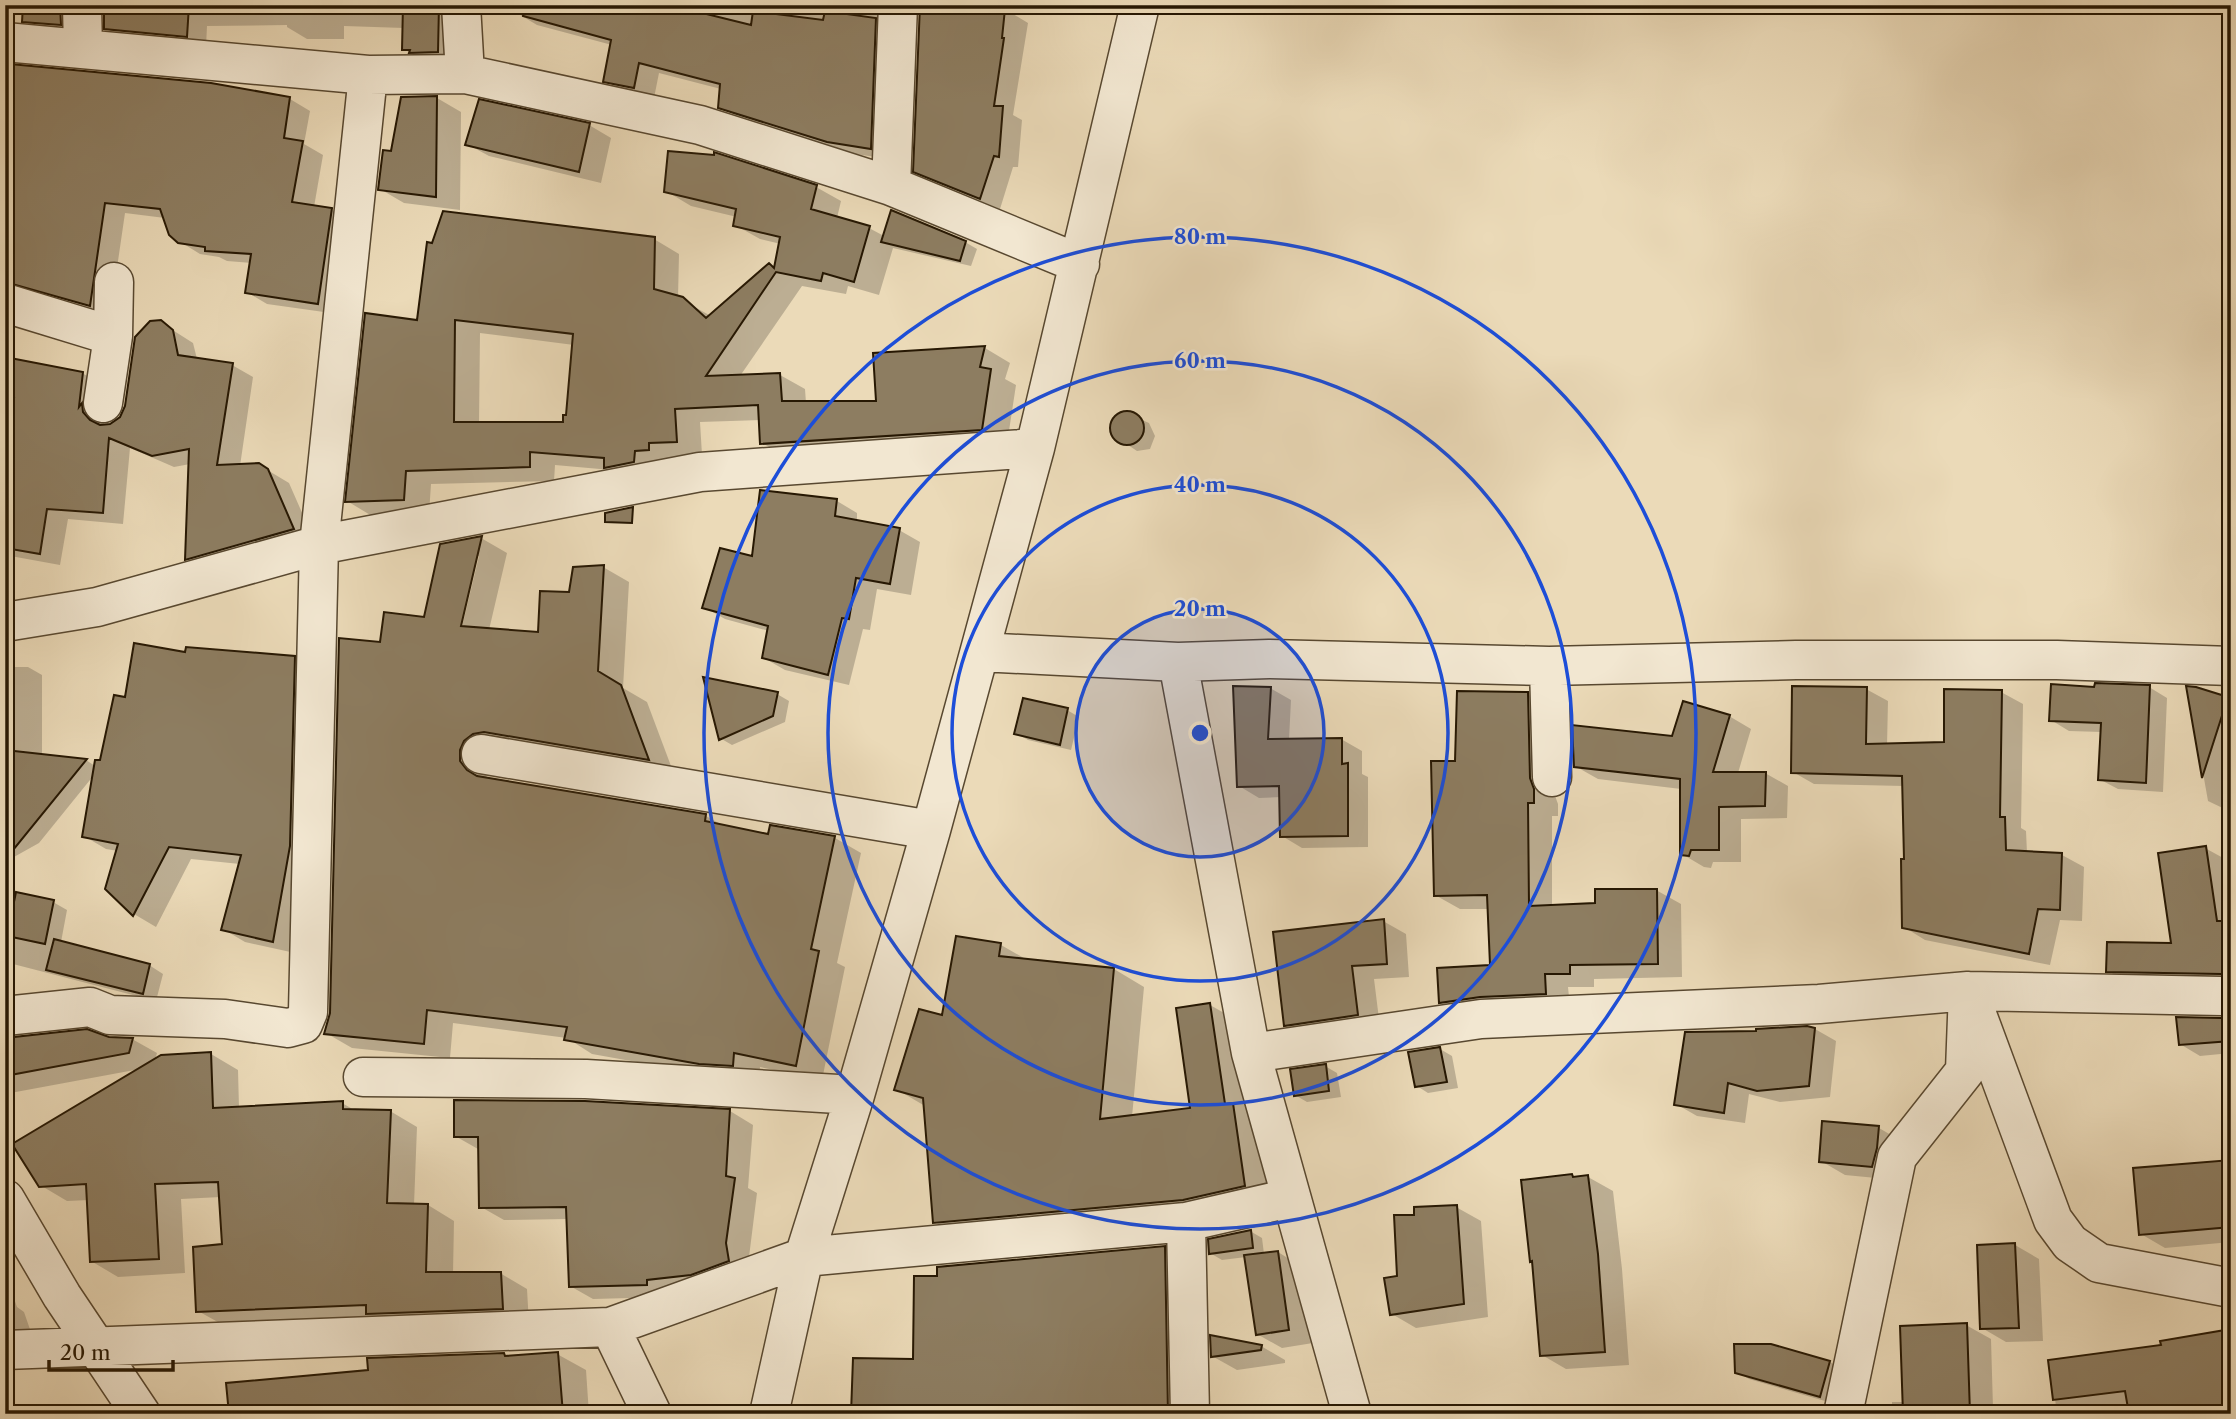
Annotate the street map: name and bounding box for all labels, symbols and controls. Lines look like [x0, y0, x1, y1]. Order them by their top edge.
text: 80 m [1174, 224, 1226, 249]
text: 60 m [1174, 348, 1226, 373]
text: 40 m [1174, 472, 1226, 497]
text: 20 m [1174, 596, 1226, 621]
centre of rings [1188, 721, 1212, 745]
scale bar [49, 1328, 173, 1372]
text: 20 m [60, 1340, 111, 1365]

